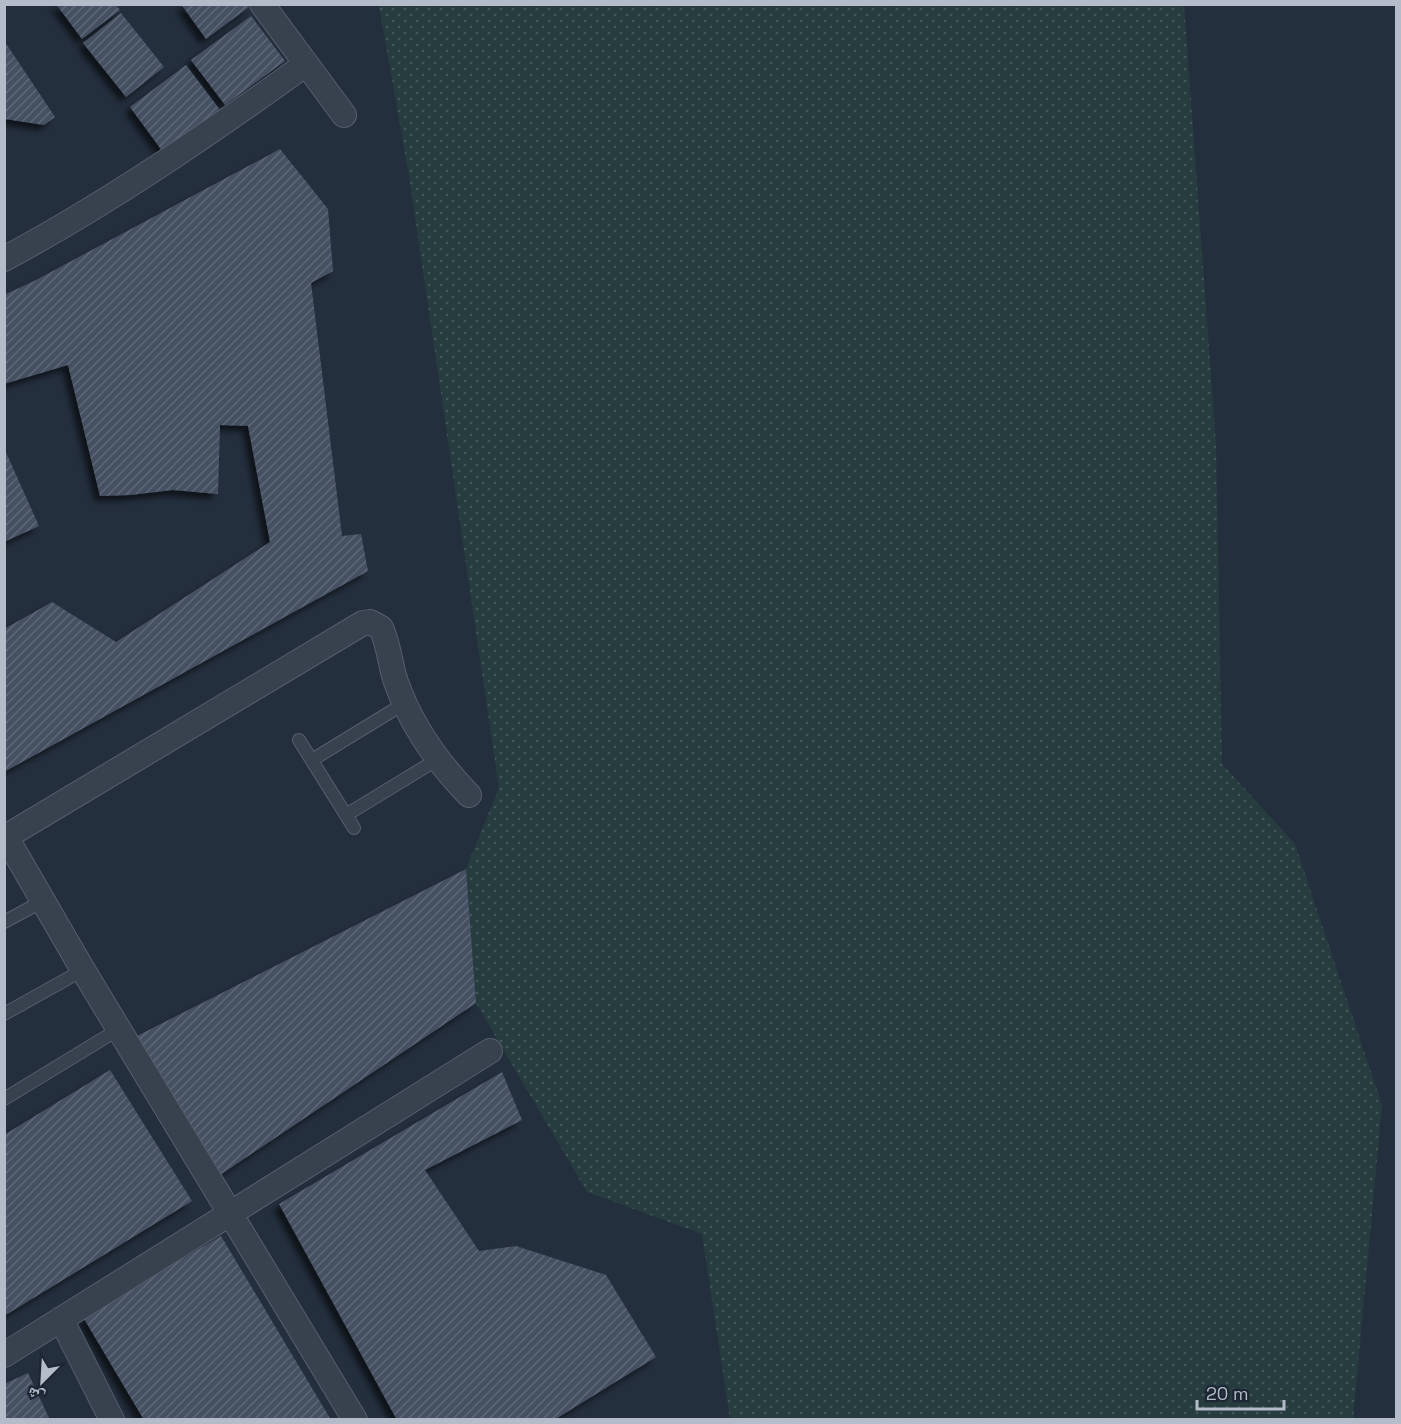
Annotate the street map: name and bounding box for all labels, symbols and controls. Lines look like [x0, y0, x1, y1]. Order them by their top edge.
north arrow [12, 1352, 72, 1412]
scale bar [1197, 1373, 1284, 1411]
text: ش [24, 1382, 48, 1408]
text: 20 m [1206, 1382, 1249, 1405]

